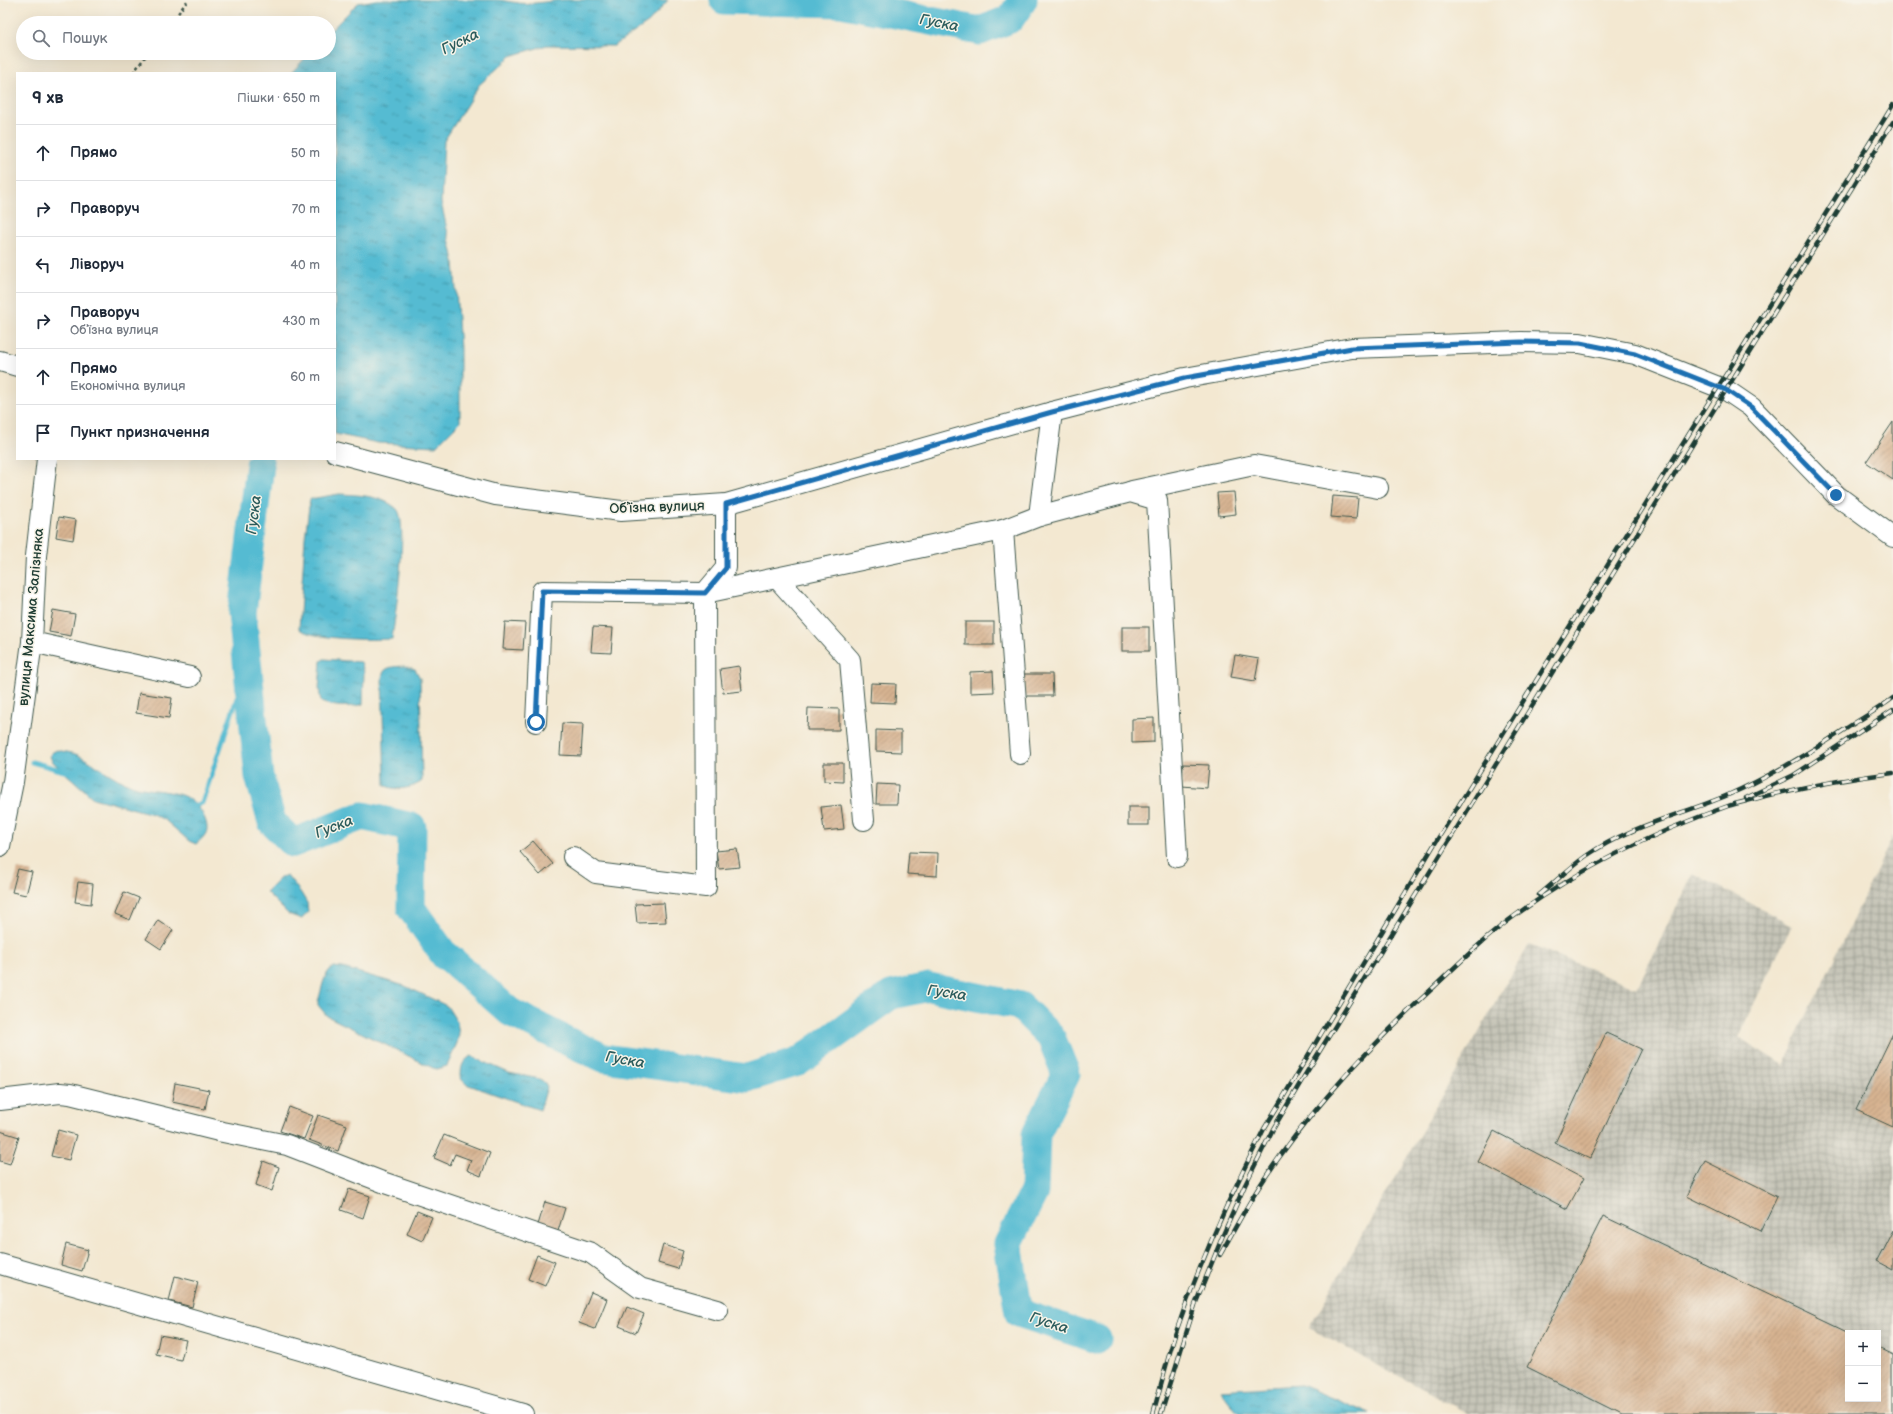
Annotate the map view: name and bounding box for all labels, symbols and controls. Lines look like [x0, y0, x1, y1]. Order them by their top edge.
water label: Гуска [918, 10, 960, 36]
search box [16, 16, 336, 60]
water label: Гуска [438, 25, 482, 59]
icon: search [30, 27, 52, 49]
text: Пошук [62, 29, 108, 48]
text: 9 хв [32, 88, 64, 108]
text: Пішки · 650 m [237, 90, 320, 106]
icon: ahead [32, 142, 54, 164]
text: Прямо [70, 143, 117, 162]
text: 50 m [291, 145, 320, 161]
icon: right [32, 198, 54, 220]
text: Праворуч [70, 199, 140, 218]
text: 70 m [292, 201, 320, 217]
icon: left [32, 254, 54, 276]
text: Ліворуч [70, 255, 124, 274]
text: 40 m [290, 257, 320, 273]
text: Праворуч [70, 303, 140, 322]
icon: right [32, 310, 54, 332]
text: 430 m [282, 313, 320, 329]
text: Обʼїзна вулиця [70, 322, 158, 338]
text: Прямо [70, 359, 117, 378]
icon: ahead [32, 366, 54, 388]
text: 60 m [290, 369, 320, 385]
text: Економічна вулиця [70, 378, 185, 394]
icon: arrive [32, 422, 54, 444]
text: Пункт призначення [70, 423, 210, 442]
route end [1827, 486, 1845, 504]
water label: Гуска [242, 494, 266, 536]
street label: Обʼїзна вулиця [609, 497, 705, 517]
street label: вулиця Максима Залізняка [15, 527, 47, 707]
route start [527, 713, 545, 731]
water label: Гуска [312, 811, 356, 843]
water label: Гуска [926, 981, 968, 1005]
water label: Гуска [604, 1047, 646, 1073]
water label: Гуска [1027, 1308, 1071, 1338]
map controls [1845, 1330, 1881, 1402]
button: + [1845, 1330, 1881, 1366]
button: − [1845, 1366, 1881, 1402]

